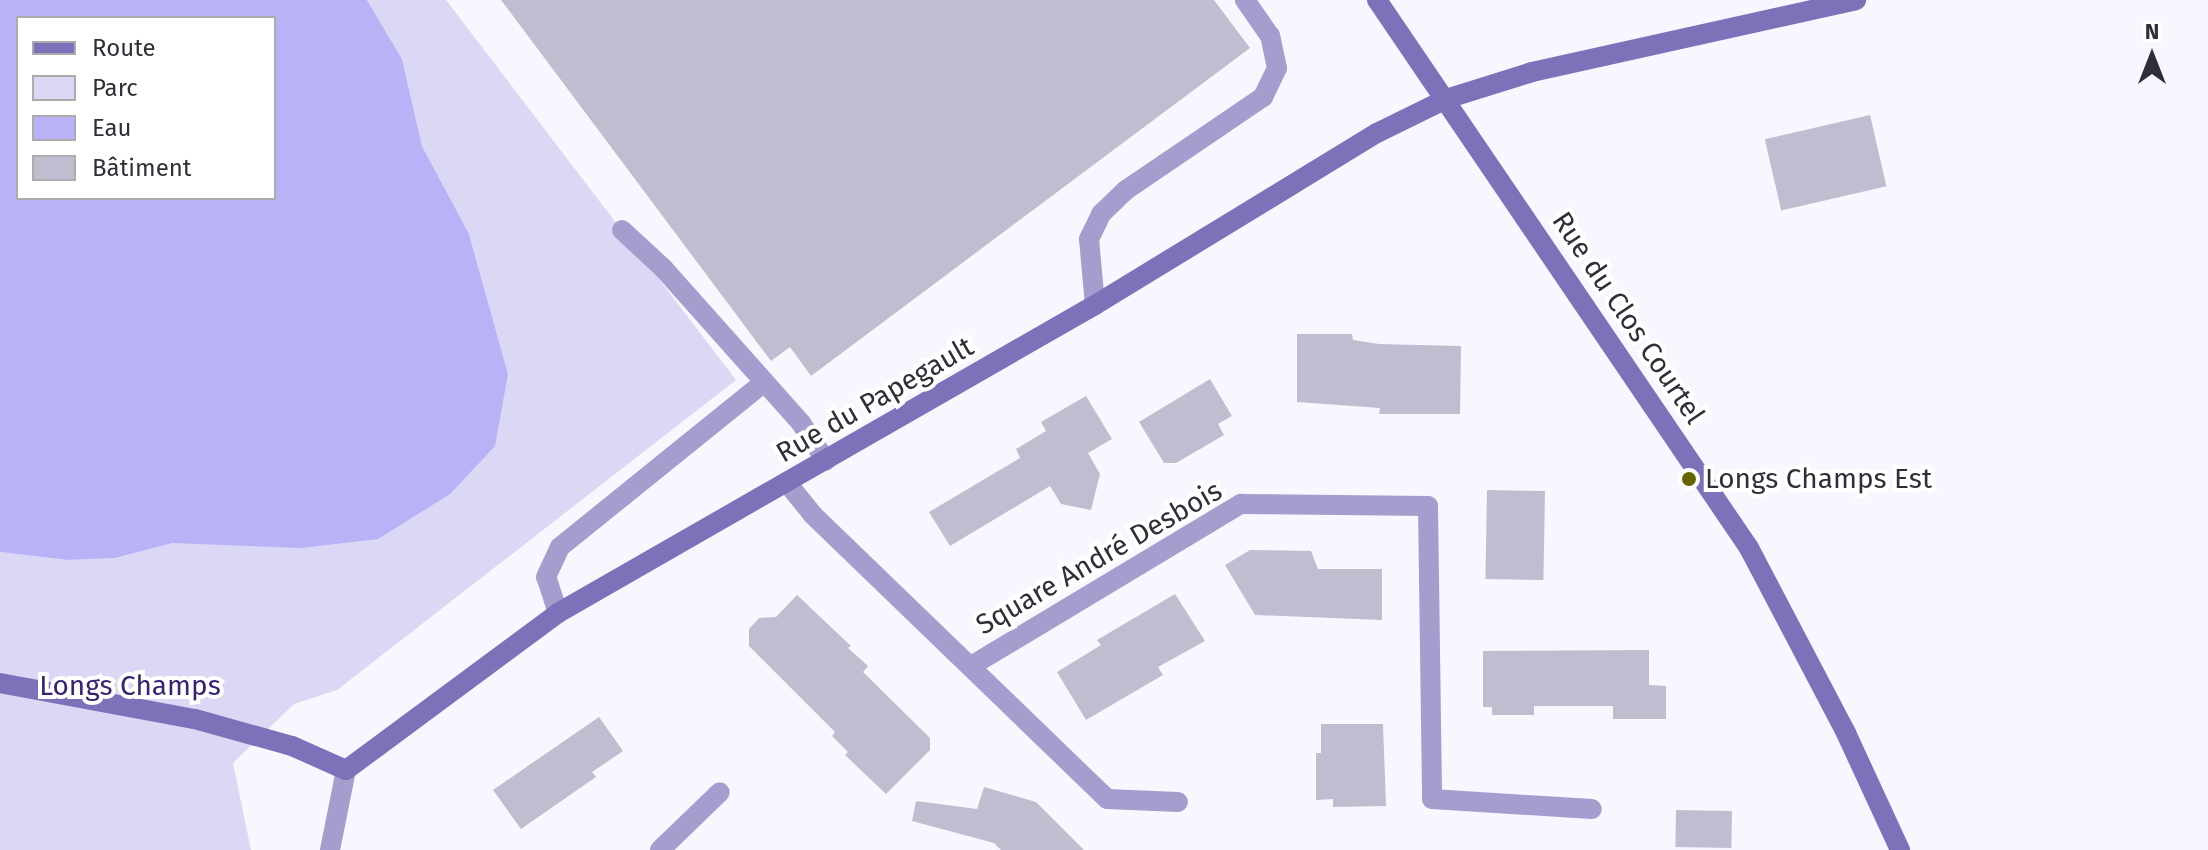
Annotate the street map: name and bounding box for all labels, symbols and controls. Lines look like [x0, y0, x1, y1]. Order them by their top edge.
legend [16, 16, 276, 200]
north arrow [2112, 16, 2192, 96]
text: N [2145, 18, 2159, 45]
text: Route [92, 34, 156, 62]
text: Parc [92, 74, 138, 102]
text: Eau [92, 114, 132, 142]
text: Bâtiment [92, 154, 191, 182]
street label: Rue du Clos Courtel [1545, 206, 1711, 430]
street label: Rue du Papegault [770, 330, 980, 470]
place label: Longs Champs Est [1705, 462, 1932, 496]
marker: Longs Champs Est [1680, 470, 1698, 488]
street label: Square André Desbois [970, 474, 1228, 642]
park label: Longs Champs [39, 669, 221, 703]

